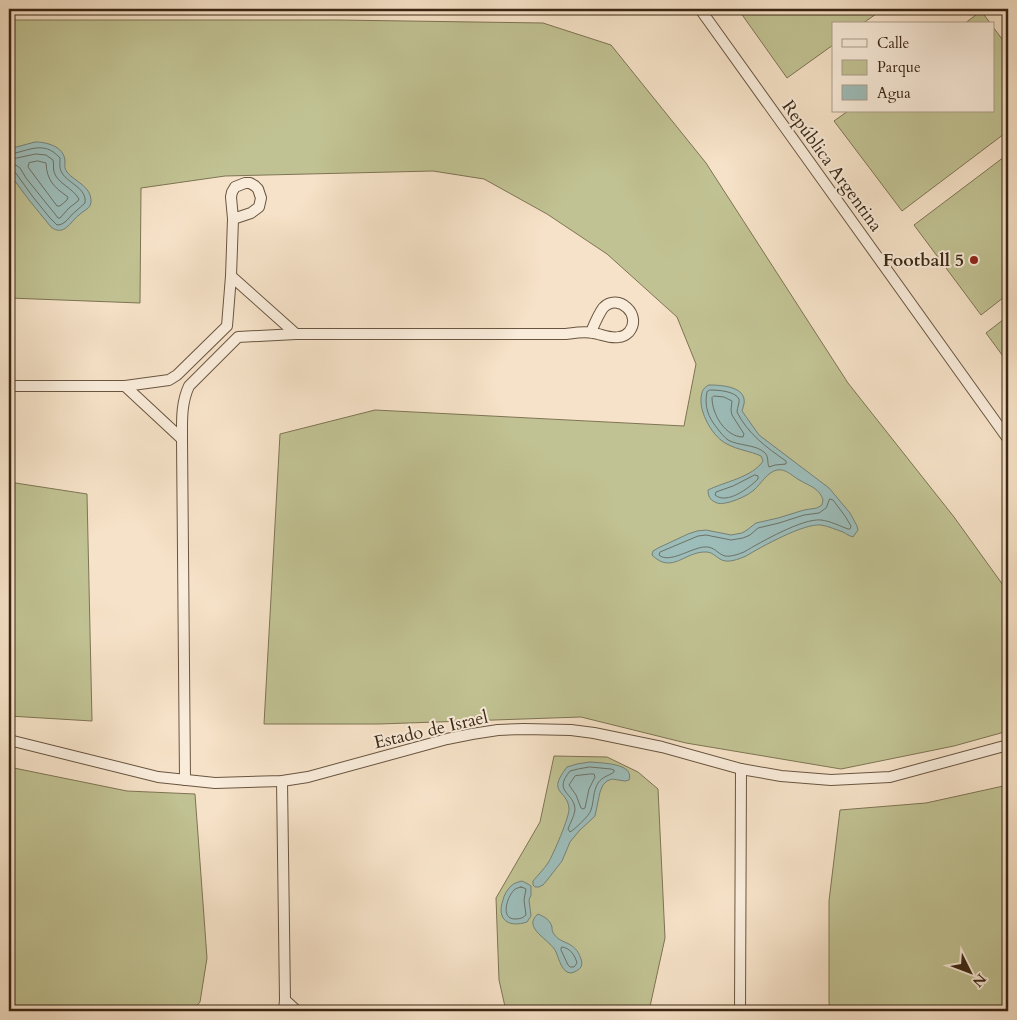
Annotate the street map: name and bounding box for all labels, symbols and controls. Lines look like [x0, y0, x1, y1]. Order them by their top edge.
legend [832, 22, 994, 112]
text: Calle [877, 33, 910, 53]
text: Parque [877, 57, 921, 77]
text: Agua [877, 83, 911, 103]
street label: República Argentina [776, 95, 888, 237]
place label: Football 5 [883, 248, 964, 273]
marker: Football 5 [968, 254, 980, 266]
street label: Estado de Israel [371, 705, 491, 755]
north arrow [944, 948, 994, 998]
text: N [968, 969, 990, 991]

